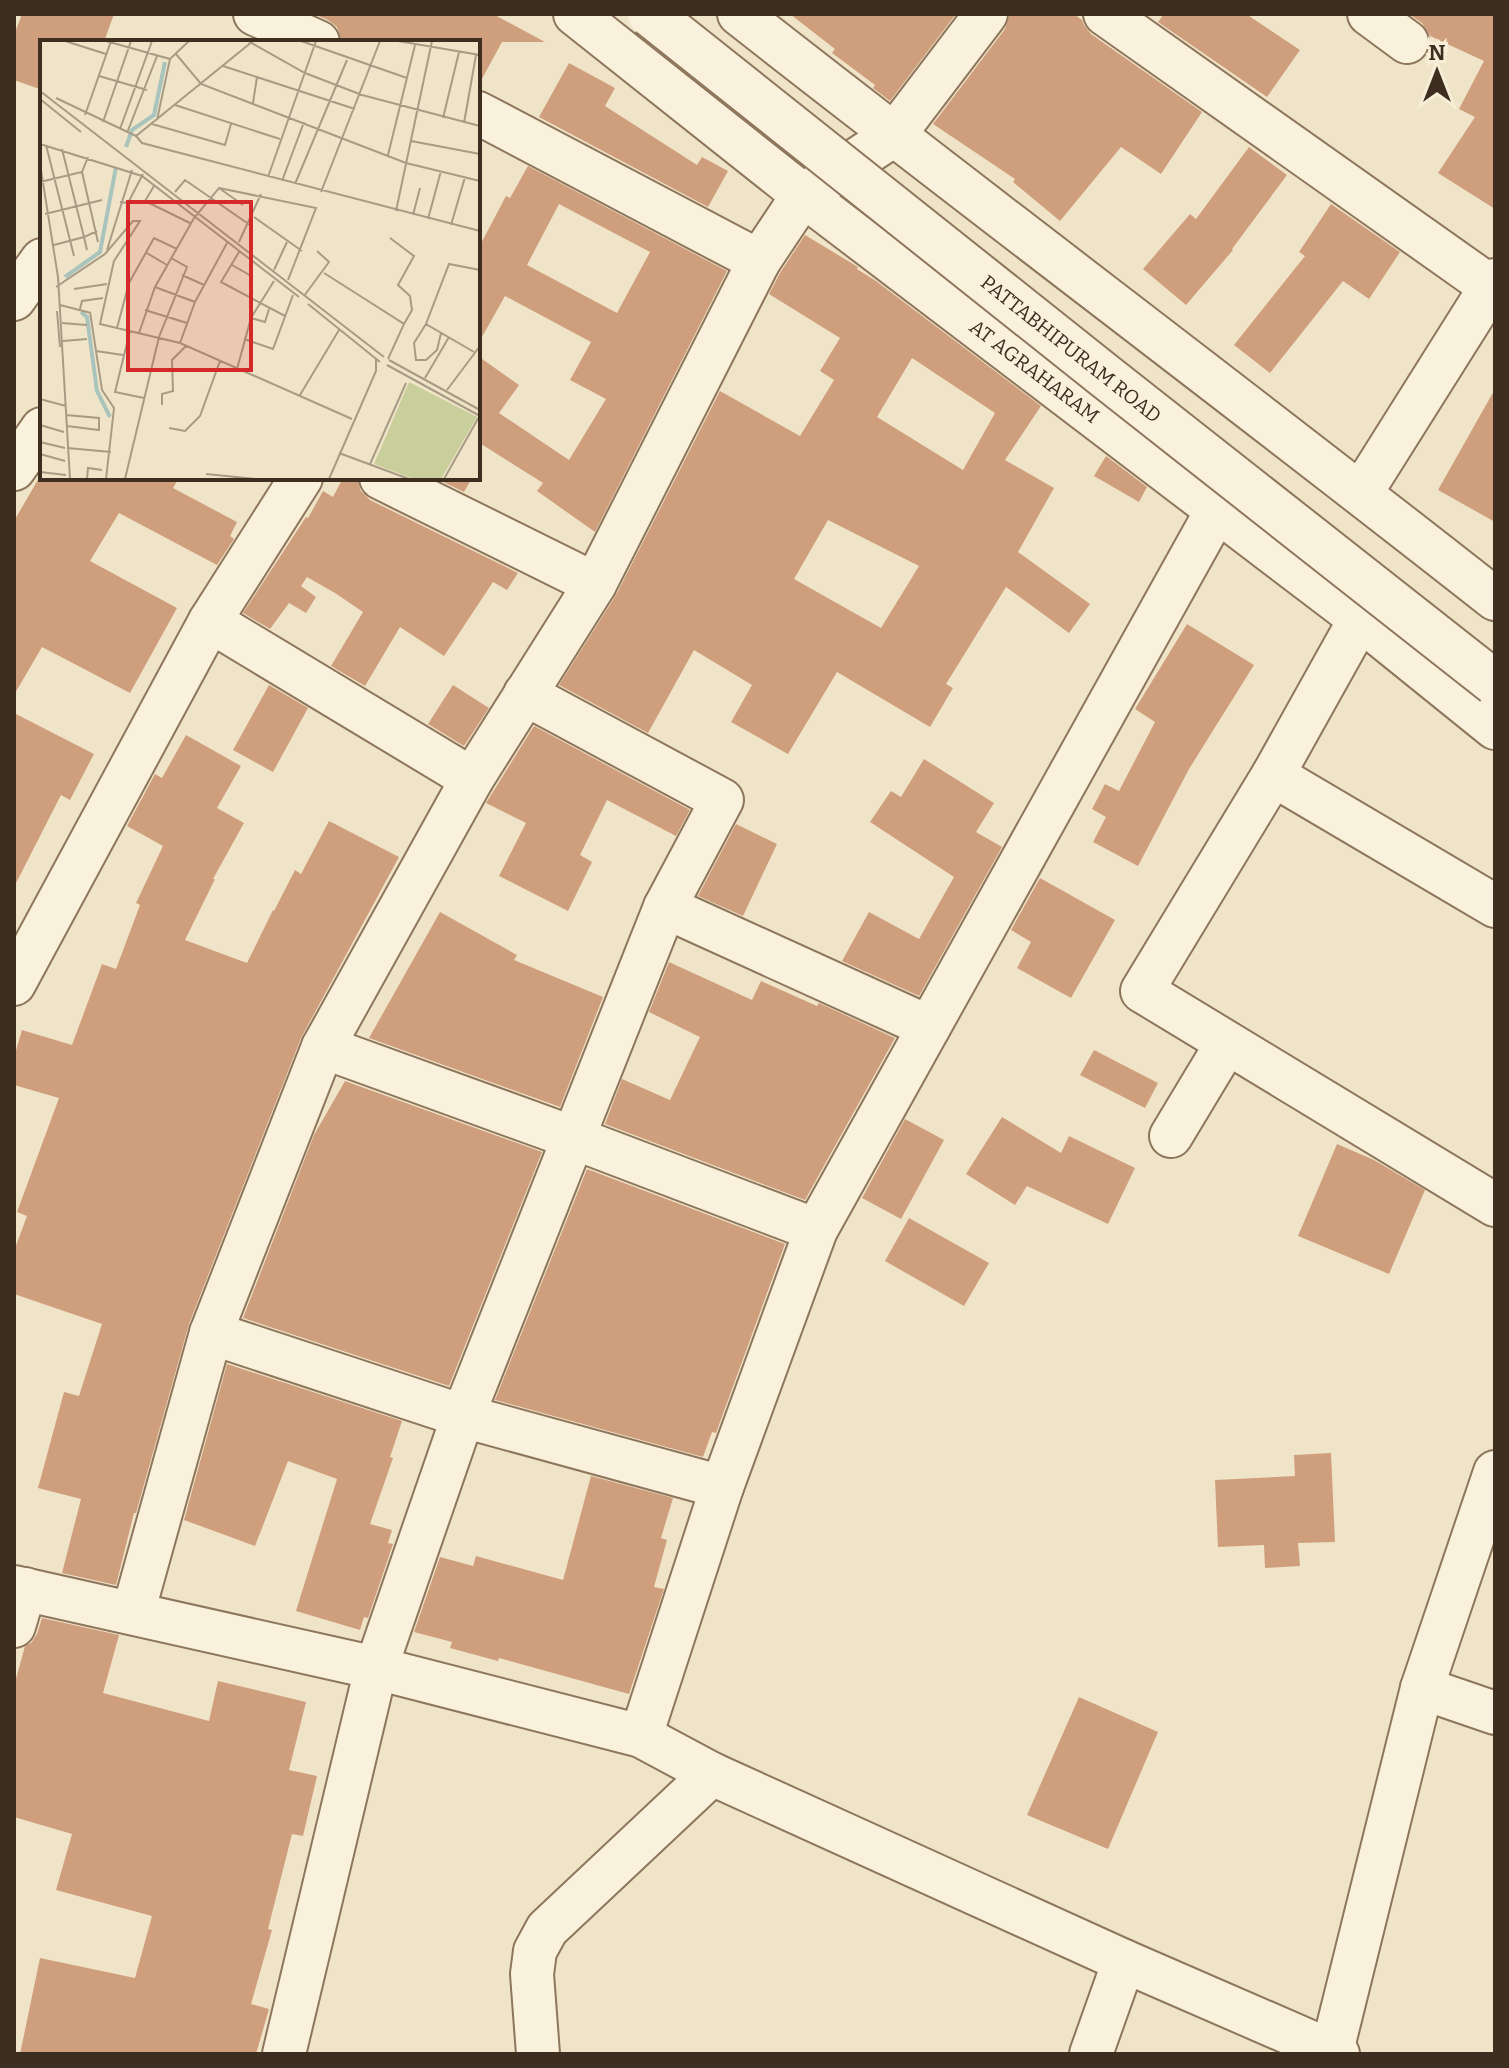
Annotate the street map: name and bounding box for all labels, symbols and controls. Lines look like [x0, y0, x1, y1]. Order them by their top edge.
north arrow [1397, 32, 1477, 112]
text: N [1429, 39, 1446, 66]
inset map [40, 40, 480, 480]
street label: PATTABHIPURAM ROAD [976, 270, 1166, 428]
street label: AT AGRAHARAM [965, 314, 1104, 428]

